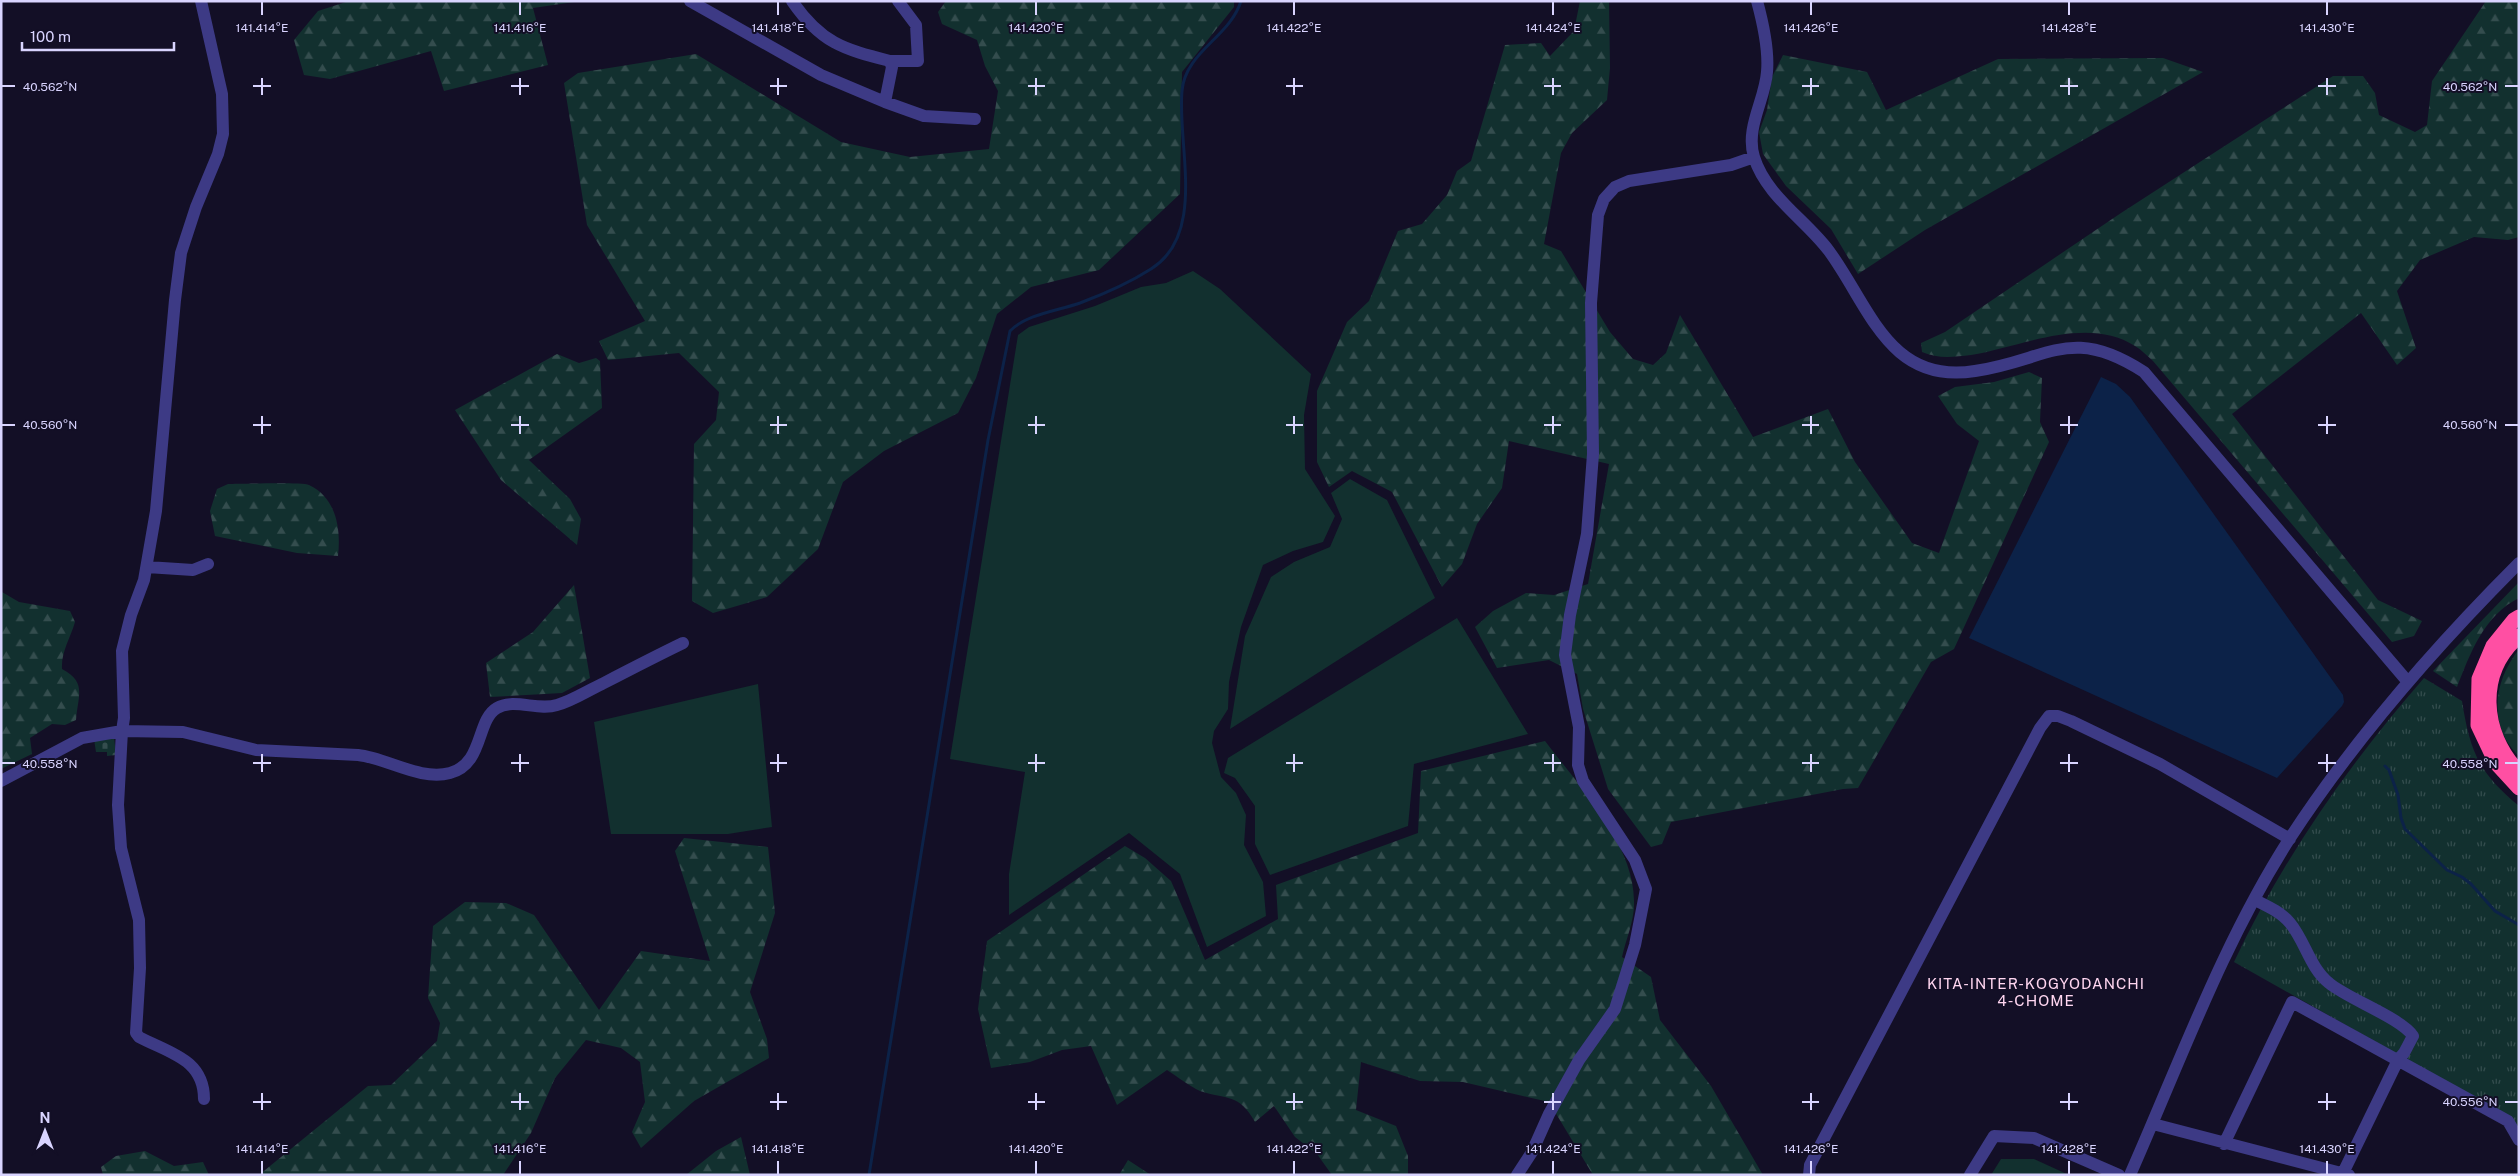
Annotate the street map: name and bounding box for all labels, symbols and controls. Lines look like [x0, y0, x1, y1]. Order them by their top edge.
scale bar [22, 20, 175, 52]
text: 141.414°E [236, 21, 288, 35]
text: 141.416°E [494, 21, 546, 35]
text: 141.418°E [751, 21, 805, 35]
text: 141.420°E [1009, 21, 1063, 35]
text: 141.422°E [1267, 21, 1321, 35]
text: 141.424°E [1525, 21, 1581, 35]
text: 141.426°E [1783, 21, 1839, 35]
text: 141.428°E [2041, 21, 2097, 35]
text: 141.430°E [2299, 21, 2355, 35]
text: 100 m [30, 28, 71, 45]
text: 40.562°N [23, 80, 77, 94]
text: 40.562°N [2443, 80, 2497, 94]
text: 40.560°N [23, 418, 77, 432]
text: 40.560°N [2443, 418, 2497, 432]
text: 40.558°N [22, 757, 78, 771]
text: 40.558°N [2442, 757, 2498, 771]
district label: KITA-INTER-KOGYODANCHI 4-CHOME [1927, 975, 2145, 1009]
text: 40.556°N [2442, 1095, 2498, 1109]
north arrow [20, 1106, 70, 1156]
text: N [40, 1110, 50, 1126]
text: 141.414°E [236, 1142, 288, 1156]
text: 141.416°E [494, 1142, 546, 1156]
text: 141.418°E [751, 1142, 805, 1156]
text: 141.420°E [1009, 1142, 1063, 1156]
text: 141.422°E [1267, 1142, 1321, 1156]
text: 141.424°E [1525, 1142, 1581, 1156]
text: 141.426°E [1783, 1142, 1839, 1156]
text: 141.428°E [2041, 1142, 2097, 1156]
text: 141.430°E [2299, 1142, 2355, 1156]

